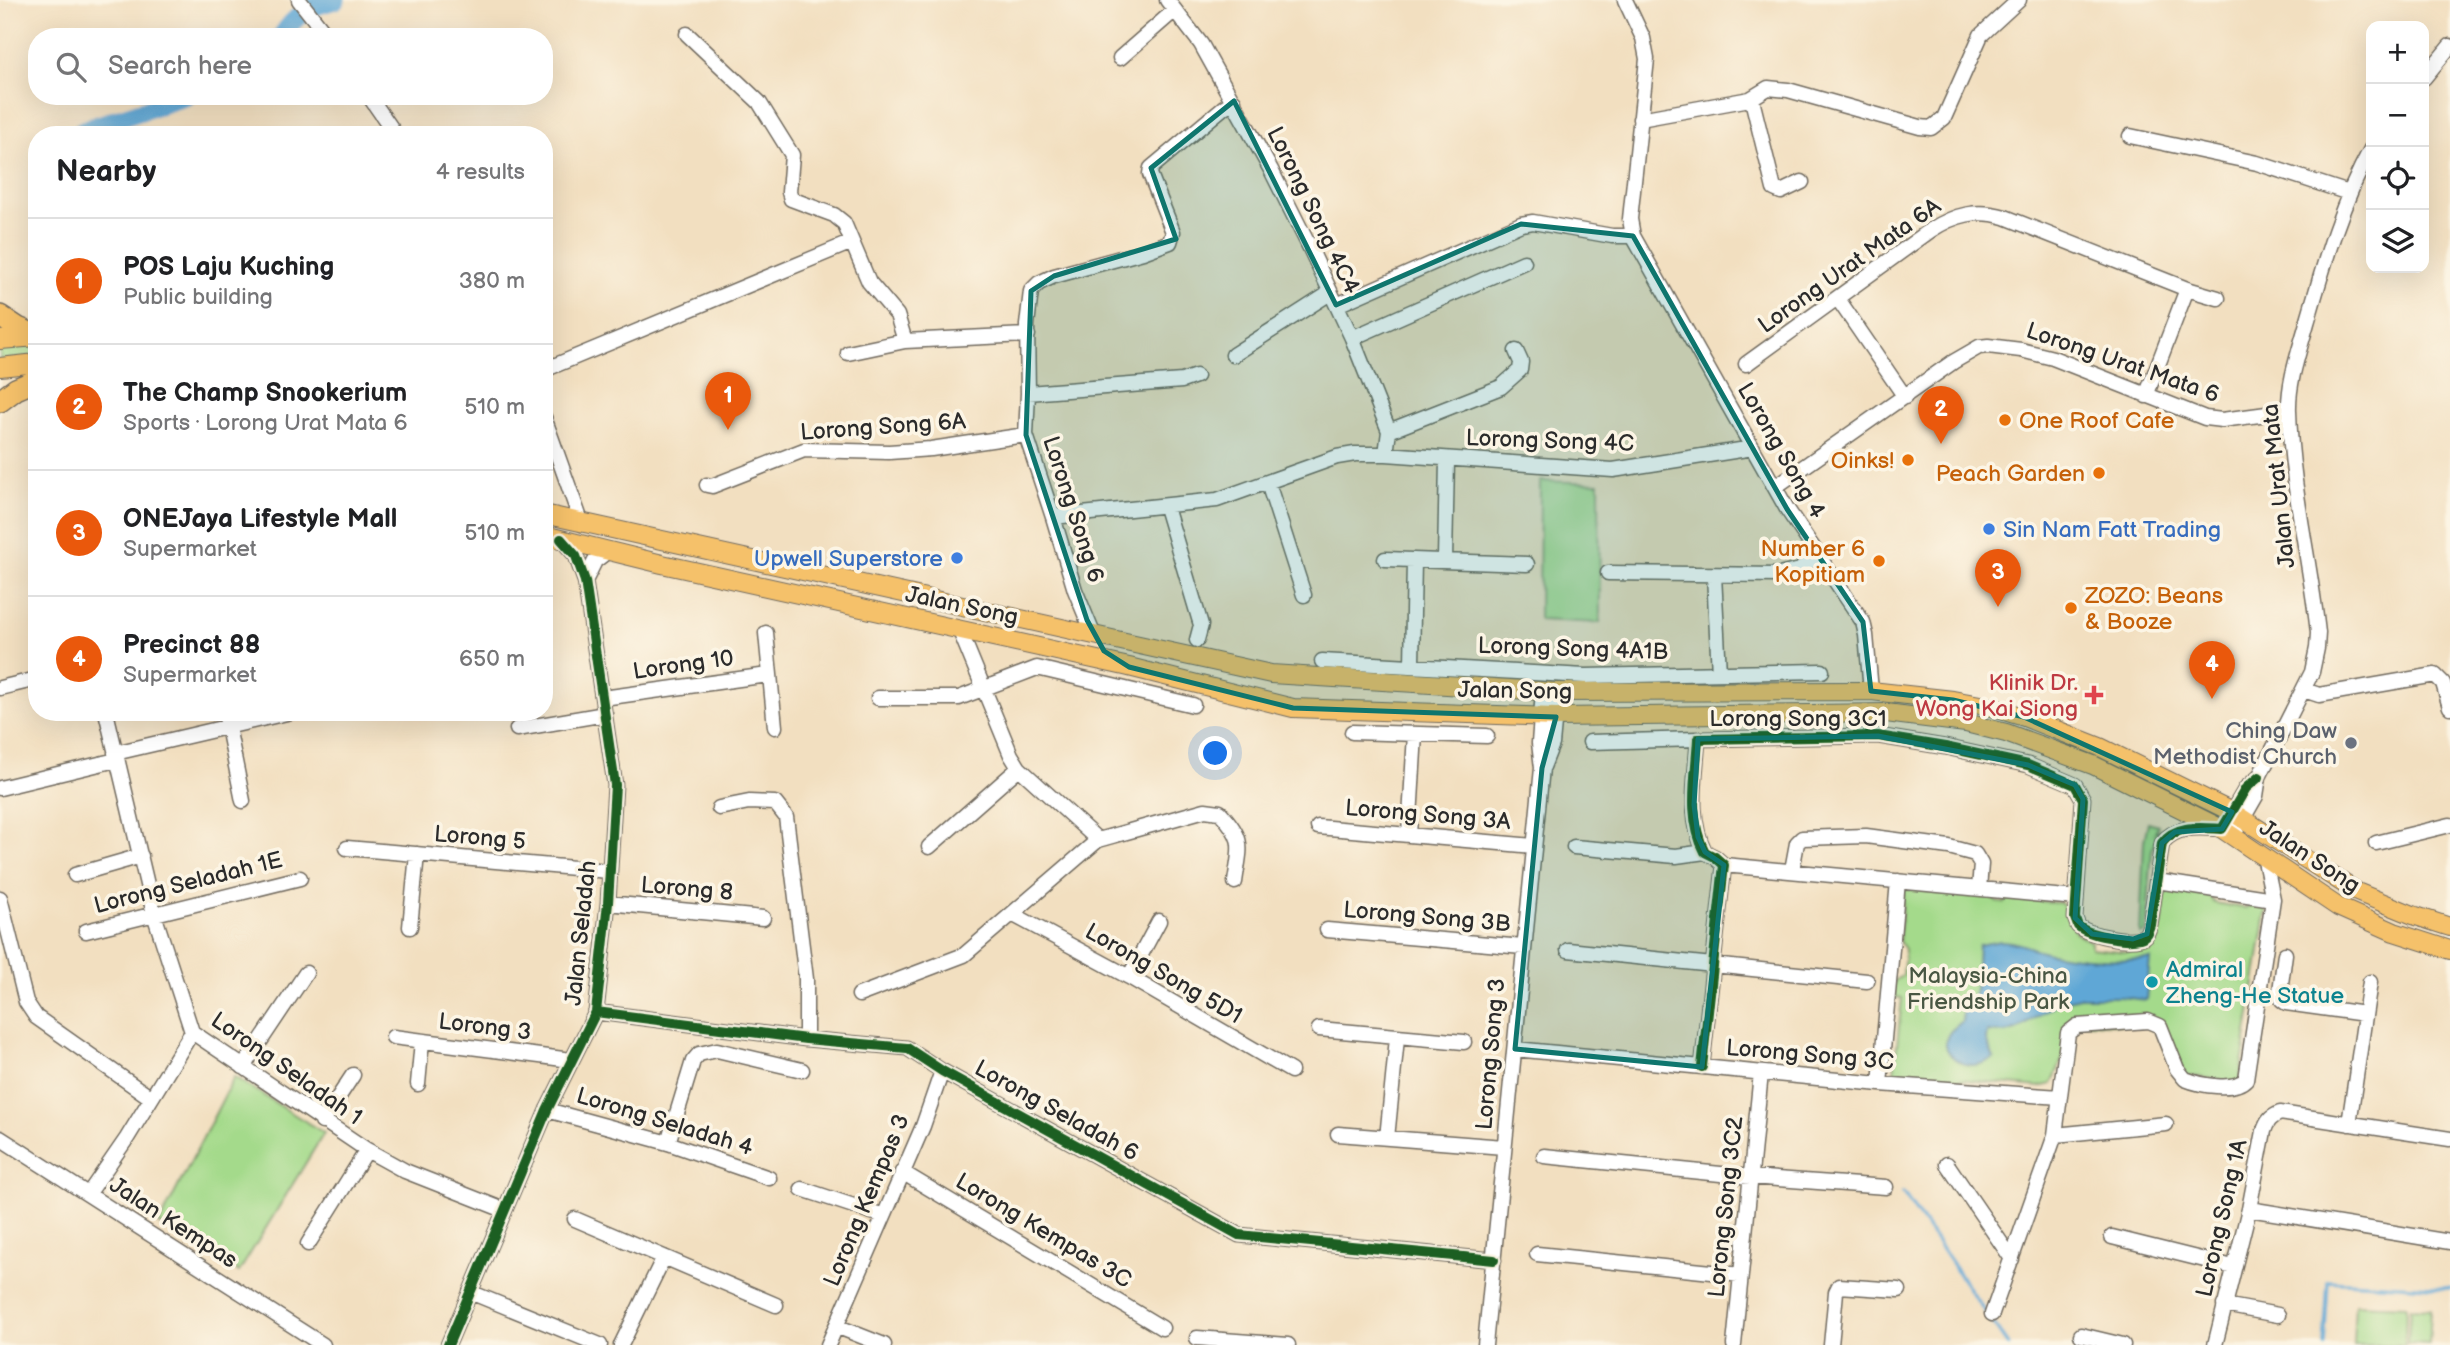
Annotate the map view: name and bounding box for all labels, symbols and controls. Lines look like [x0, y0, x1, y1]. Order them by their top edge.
map controls [2366, 21, 2429, 273]
button: + [2366, 21, 2429, 84]
search box [28, 28, 553, 105]
icon: search [52, 48, 90, 86]
text: Search here [108, 51, 252, 82]
button: − [2366, 84, 2429, 147]
street label: Lorong Song 4C4 [1261, 122, 1366, 299]
button: locate [2366, 147, 2429, 210]
text: Nearby [56, 154, 156, 190]
text: 4 results [436, 158, 525, 186]
street label: Lorong Urat Mata 6A [1753, 192, 1947, 339]
button: layers [2366, 210, 2429, 273]
text: POS Laju Kuching [123, 252, 334, 283]
text: 1 [74, 267, 84, 295]
text: 380 m [459, 267, 525, 295]
text: Public building [123, 283, 273, 311]
street label: Lorong Urat Mata 6 [2022, 317, 2223, 409]
pin: 1 [705, 372, 751, 430]
text: The Champ Snookerium [123, 378, 407, 409]
street label: Lorong Song 4 [1731, 378, 1831, 523]
pin: 2 [1918, 386, 1964, 444]
text: 2 [72, 393, 86, 421]
text: 510 m [464, 393, 525, 421]
street label: Jalan Urat Mata [2256, 402, 2302, 569]
street label: Lorong Song 6A [799, 407, 968, 447]
place label: One Roof Cafe [2019, 407, 2174, 435]
text: Sports · Lorong Urat Mata 6 [123, 409, 408, 437]
marker: One Roof Cafe [1997, 412, 2013, 428]
street label: Lorong Song 4C [1465, 424, 1635, 458]
street label: Lorong Song 6 [1036, 433, 1110, 586]
place label: Oinks! [1831, 447, 1894, 475]
marker: Oinks! [1900, 452, 1916, 468]
place label: Peach Garden [1936, 460, 2085, 488]
marker: Peach Garden [2091, 465, 2107, 481]
text: ONEJaya Lifestyle Mall [123, 504, 397, 535]
place label: Sin Nam Fatt Trading [2003, 516, 2221, 544]
text: 3 [72, 519, 86, 547]
text: 510 m [464, 519, 525, 547]
marker: Sin Nam Fatt Trading [1981, 521, 1997, 537]
text: Supermarket [123, 535, 257, 563]
place label: Number 6 Kopitiam [1761, 535, 1865, 589]
place label: Upwell Superstore [754, 545, 943, 573]
pin: 3 [1975, 549, 2021, 607]
marker: Upwell Superstore [949, 550, 965, 566]
marker: Number 6 Kopitiam [1871, 553, 1887, 569]
street label: Jalan Song [903, 580, 1021, 632]
place label: ZOZO: Beans & Booze [2084, 582, 2223, 636]
marker: ZOZO: Beans & Booze [2063, 600, 2079, 616]
text: Precinct 88 [123, 630, 260, 661]
street label: Lorong Song 4A1B [1477, 632, 1669, 666]
pin: 4 [2189, 641, 2235, 699]
street label: Lorong 10 [631, 644, 735, 686]
text: 4 [72, 645, 86, 673]
text: 650 m [459, 645, 525, 673]
text: Supermarket [123, 661, 257, 689]
place label: Klinik Dr. Wong Kai Siong [1915, 669, 2078, 723]
street label: Jalan Song [1457, 676, 1572, 706]
marker: Klinik Dr. Wong Kai Siong [2084, 685, 2104, 705]
street label: Lorong Song 3C1 [1709, 705, 1887, 733]
place label: Ching Daw Methodist Church [2153, 717, 2338, 771]
marker: Ching Daw Methodist Church [2343, 735, 2359, 751]
your location [1198, 736, 1232, 770]
street label: Lorong Song 3A [1344, 794, 1513, 836]
street label: Jalan Song [2254, 814, 2365, 900]
street label: Lorong 5 [433, 820, 527, 856]
street label: Lorong Seladah 1E [91, 846, 285, 920]
street label: Jalan Seladah [559, 859, 603, 1007]
street label: Lorong 8 [640, 871, 734, 907]
street label: Lorong Song 3B [1342, 896, 1512, 938]
street label: Lorong Song 5D1 [1080, 918, 1247, 1030]
place label: Admiral Zheng-He Statue [2165, 956, 2344, 1010]
park label: Malaysia-China Friendship Park [1907, 962, 2070, 1016]
marker: Admiral Zheng-He Statue [2144, 974, 2160, 990]
street label: Lorong Song 3 [1470, 977, 1512, 1131]
street label: Lorong Seladah 1 [205, 1006, 367, 1131]
street label: Lorong 3 [437, 1007, 533, 1047]
street label: Lorong Song 3C [1725, 1034, 1895, 1076]
street label: Lorong Seladah 6 [970, 1054, 1143, 1168]
street label: Lorong Seladah 4 [573, 1082, 756, 1162]
street label: Lorong Kempas 3 [818, 1110, 916, 1291]
street label: Lorong Song 3C2 [1703, 1115, 1749, 1299]
street label: Lorong Song 1A [2190, 1136, 2254, 1300]
street label: Lorong Kempas 3C [950, 1167, 1137, 1295]
street label: Jalan Kempas [104, 1171, 243, 1275]

